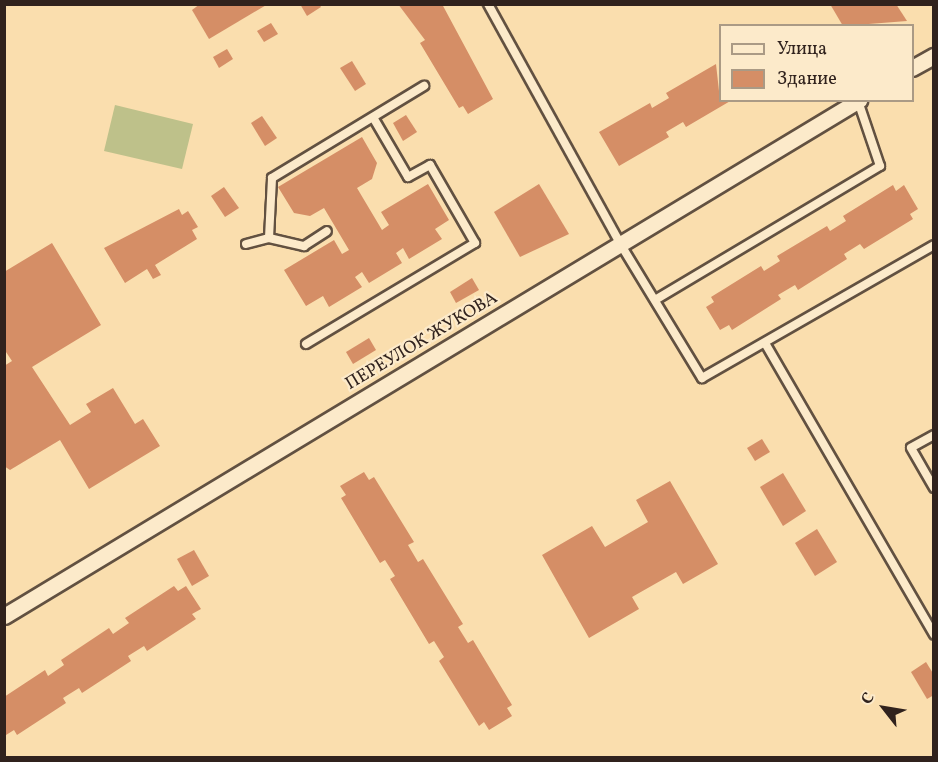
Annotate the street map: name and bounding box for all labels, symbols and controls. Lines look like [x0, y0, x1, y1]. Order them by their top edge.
legend [719, 24, 914, 102]
text: Улица [777, 37, 827, 62]
text: Здание [777, 67, 837, 92]
street label: ПЕРЕУЛОК ЖУКОВА [342, 288, 502, 396]
north arrow [854, 678, 914, 738]
text: С [856, 689, 881, 709]

